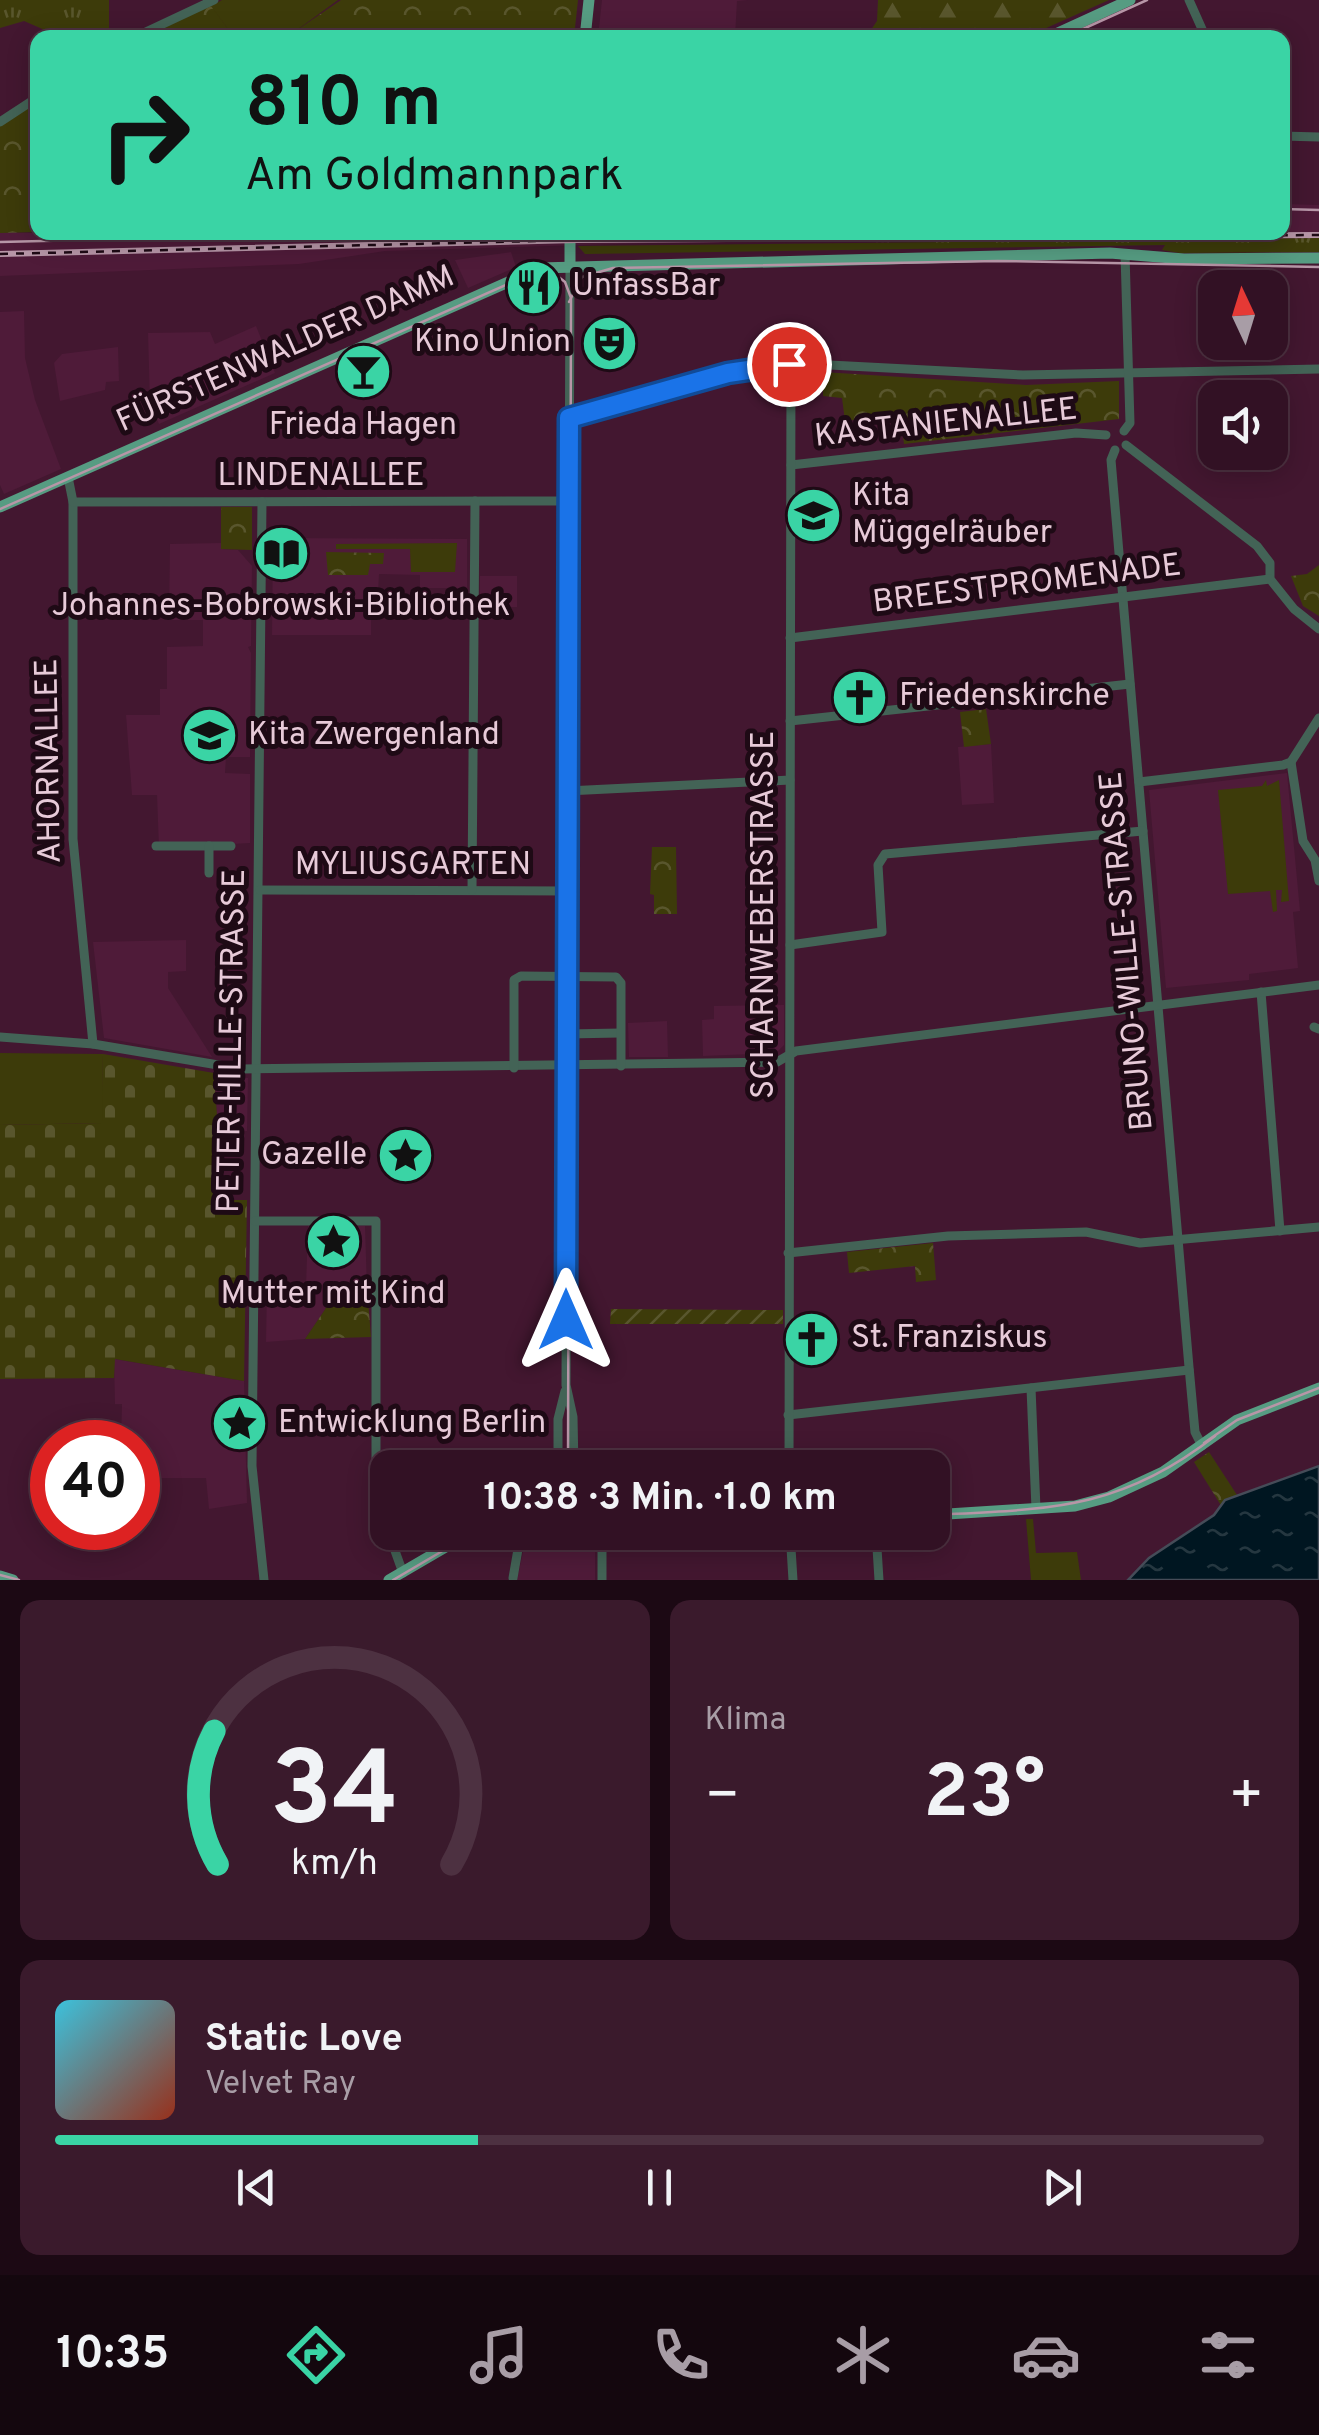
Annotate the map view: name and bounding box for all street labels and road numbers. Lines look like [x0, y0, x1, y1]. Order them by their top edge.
street label: FÜRSTENWALDER DAMM [110, 256, 461, 443]
street label: KASTANIENALLEE [813, 390, 1079, 458]
street label: LINDENALLEE [218, 457, 425, 497]
street label: BREESTPROMENADE [871, 546, 1183, 624]
street label: AHORNALLEE [28, 658, 72, 864]
street label: SCHARNWEBERSTRASSE [745, 731, 785, 1099]
street label: BRUNO-WILLE-STRASSE [1092, 770, 1164, 1132]
street label: MYLIUSGARTEN [295, 846, 531, 886]
street label: PETER-HILLE-STRASSE [210, 869, 256, 1213]

